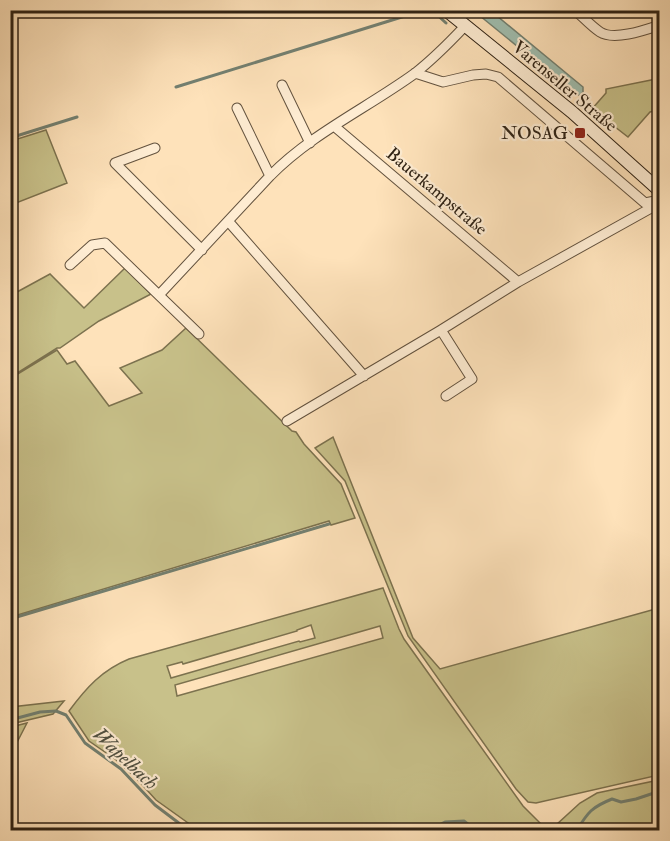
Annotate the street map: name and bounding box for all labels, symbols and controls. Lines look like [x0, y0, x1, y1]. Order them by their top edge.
street label: Varenseller Straße [507, 36, 622, 137]
place label: NOSAG [501, 122, 568, 145]
marker: NOSAG [573, 126, 587, 140]
street label: Bauerkampstraße [381, 142, 492, 241]
water label: Wapelbach [88, 722, 164, 795]

